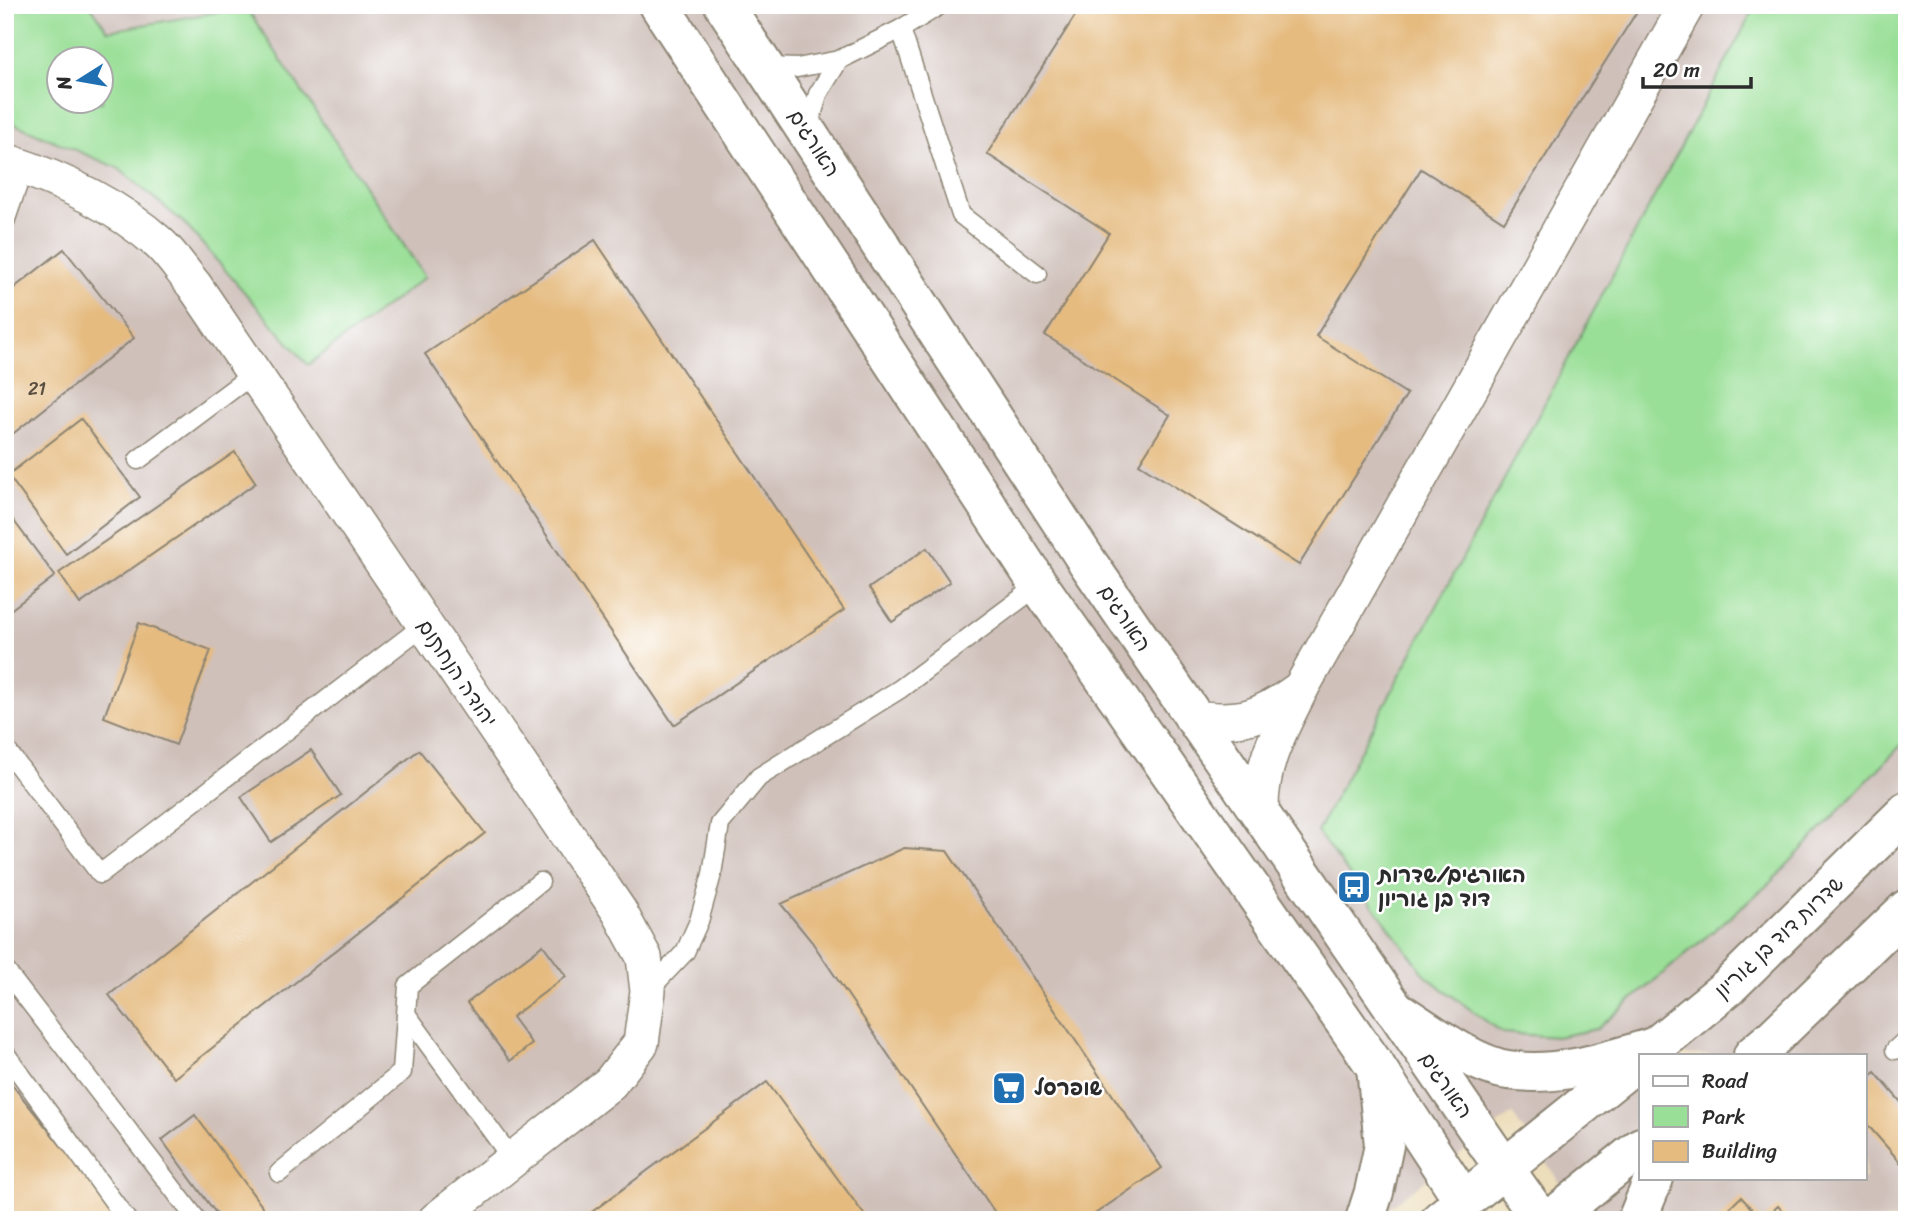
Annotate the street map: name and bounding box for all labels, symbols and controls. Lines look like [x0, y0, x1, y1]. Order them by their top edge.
north arrow [46, 46, 116, 116]
scale bar [1643, 46, 1751, 90]
text: 20 m [1653, 51, 1700, 89]
text: N [46, 73, 81, 94]
street label: האורגים [778, 101, 850, 185]
house number: 21 [28, 373, 46, 405]
street label: האורגים [1088, 576, 1162, 660]
street label: יהודה הנחתום [406, 611, 508, 735]
place label: האורגים/שדרות דוד בן גוריון [1376, 856, 1526, 918]
street label: שדרות דוד בן גוריון [1705, 866, 1853, 1008]
bus stop icon: האורגים/שדרות דוד בן גוריון [1335, 868, 1373, 906]
street label: האורגים [1409, 1043, 1483, 1127]
legend [1639, 1054, 1867, 1180]
text: Road [1702, 1062, 1749, 1100]
supermarket icon: שופרסל [990, 1069, 1028, 1107]
place label: שופרסל [1034, 1069, 1103, 1107]
text: Park [1702, 1098, 1745, 1136]
text: Building [1702, 1132, 1778, 1170]

